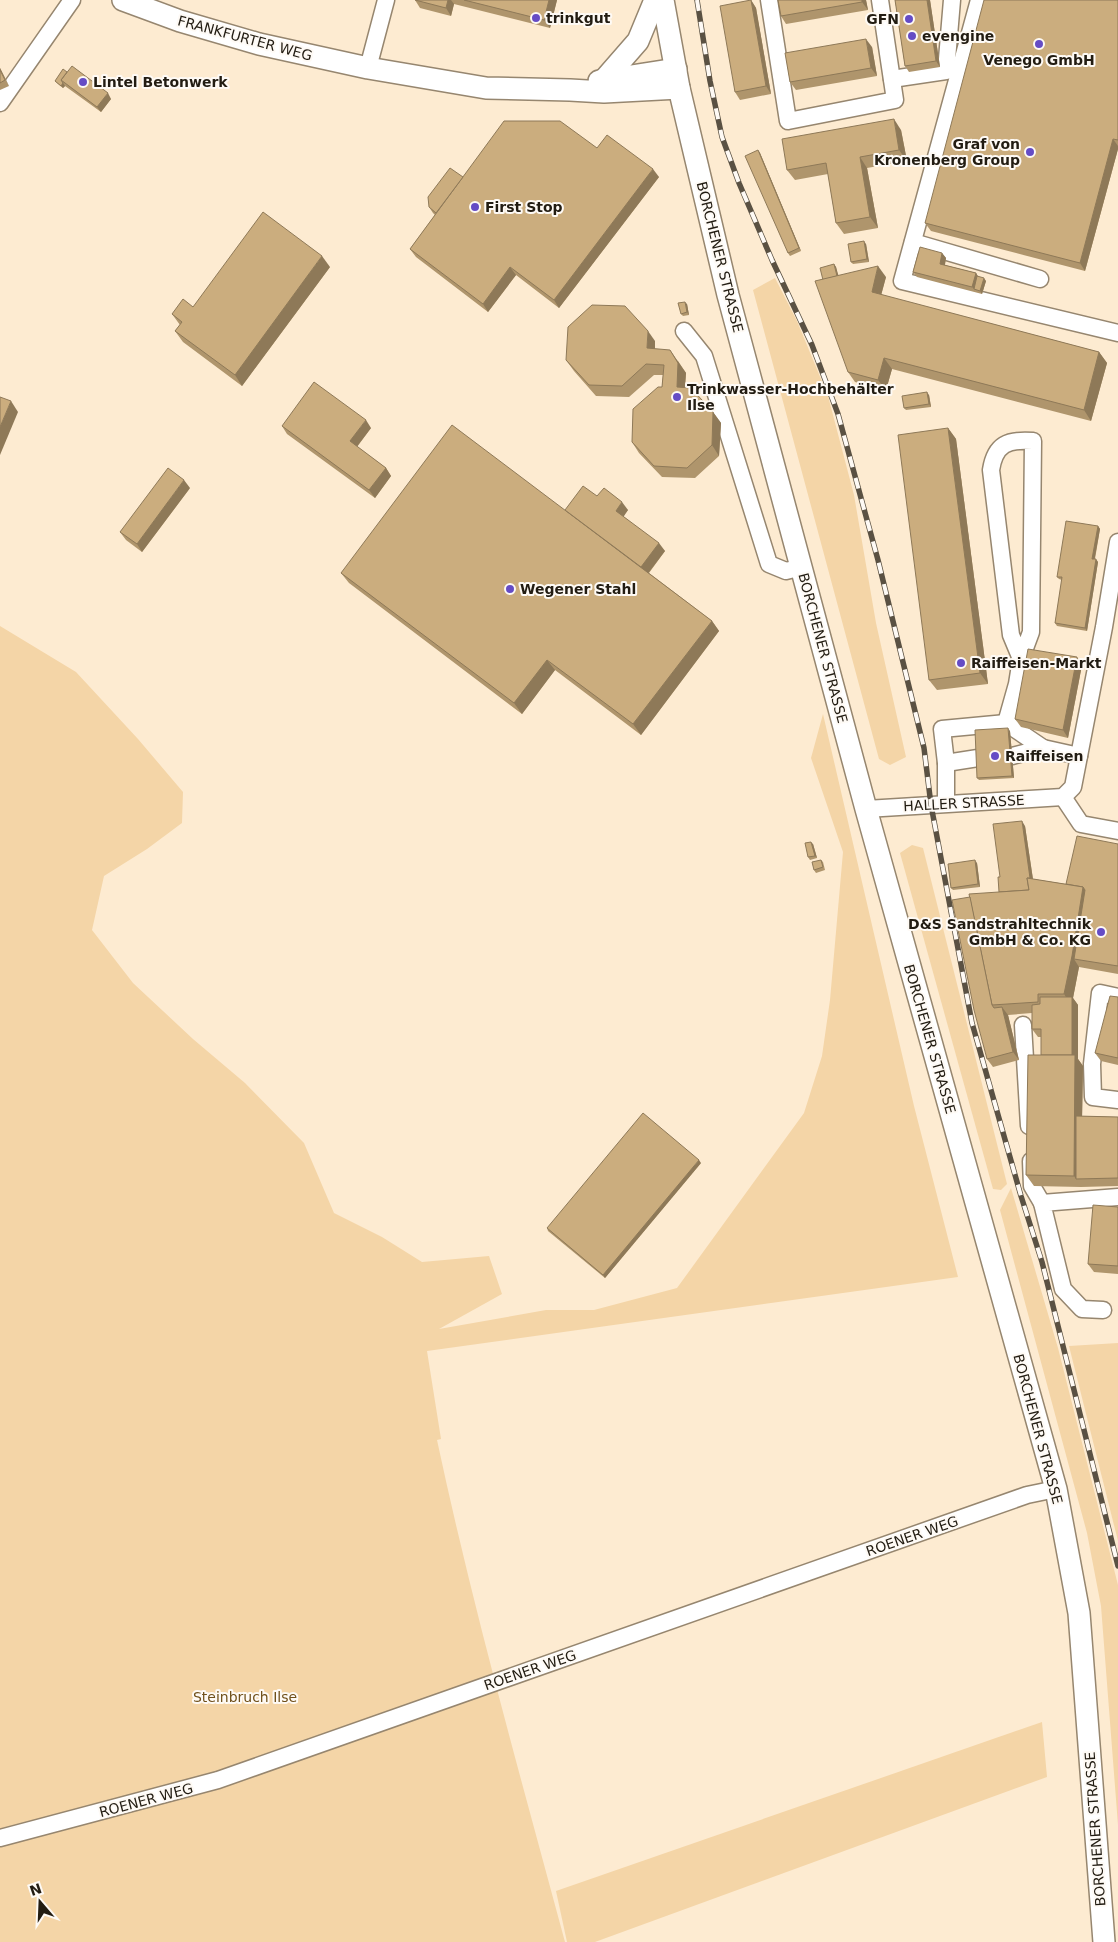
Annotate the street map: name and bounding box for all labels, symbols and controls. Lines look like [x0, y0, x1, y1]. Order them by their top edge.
place label: trinkgut [546, 10, 611, 26]
place label: GFN [866, 11, 899, 27]
street label: FRANKFURTER WEG [176, 12, 314, 64]
marker: trinkgut [530, 12, 542, 24]
marker: GFN [903, 13, 915, 25]
place label: evengine [922, 28, 994, 44]
marker: evengine [906, 30, 918, 42]
marker: Venego GmbH [1033, 38, 1045, 50]
place label: Venego GmbH [983, 52, 1095, 68]
place label: Lintel Betonwerk [93, 74, 228, 90]
marker: Lintel Betonwerk [77, 76, 89, 88]
place label: Graf von Kronenberg Group [874, 136, 1020, 168]
marker: Graf von Kronenberg Group [1024, 146, 1036, 158]
street label: BORCHENER STRASSE [694, 180, 746, 334]
place label: First Stop [485, 199, 563, 215]
marker: First Stop [469, 201, 481, 213]
place label: Trinkwasser-Hochbehälter Ilse [687, 381, 894, 413]
marker: Trinkwasser-Hochbehälter Ilse [671, 391, 683, 403]
street label: BORCHENER STRASSE [795, 571, 851, 725]
place label: Wegener Stahl [520, 581, 636, 597]
marker: Wegener Stahl [504, 583, 516, 595]
place label: Raiffeisen-Markt [971, 655, 1102, 671]
marker: Raiffeisen-Markt [955, 657, 967, 669]
place label: Raiffeisen [1005, 748, 1083, 764]
marker: Raiffeisen [989, 750, 1001, 762]
street label: HALLER STRASSE [903, 792, 1025, 814]
place label: D&S Sandstrahltechnik GmbH & Co. KG [908, 916, 1092, 948]
marker: D&S Sandstrahltechnik GmbH & Co. KG [1095, 926, 1107, 938]
street label: BORCHENER STRASSE [901, 962, 959, 1116]
street label: BORCHENER STRASSE [1010, 1352, 1066, 1506]
street label: ROENER WEG [864, 1513, 960, 1559]
street label: ROENER WEG [482, 1647, 578, 1693]
park label: Steinbruch Ilse [193, 1689, 297, 1705]
street label: BORCHENER STRASSE [1082, 1751, 1108, 1907]
street label: ROENER WEG [97, 1780, 195, 1820]
north arrow [15, 1877, 65, 1927]
text: N [28, 1880, 44, 1899]

